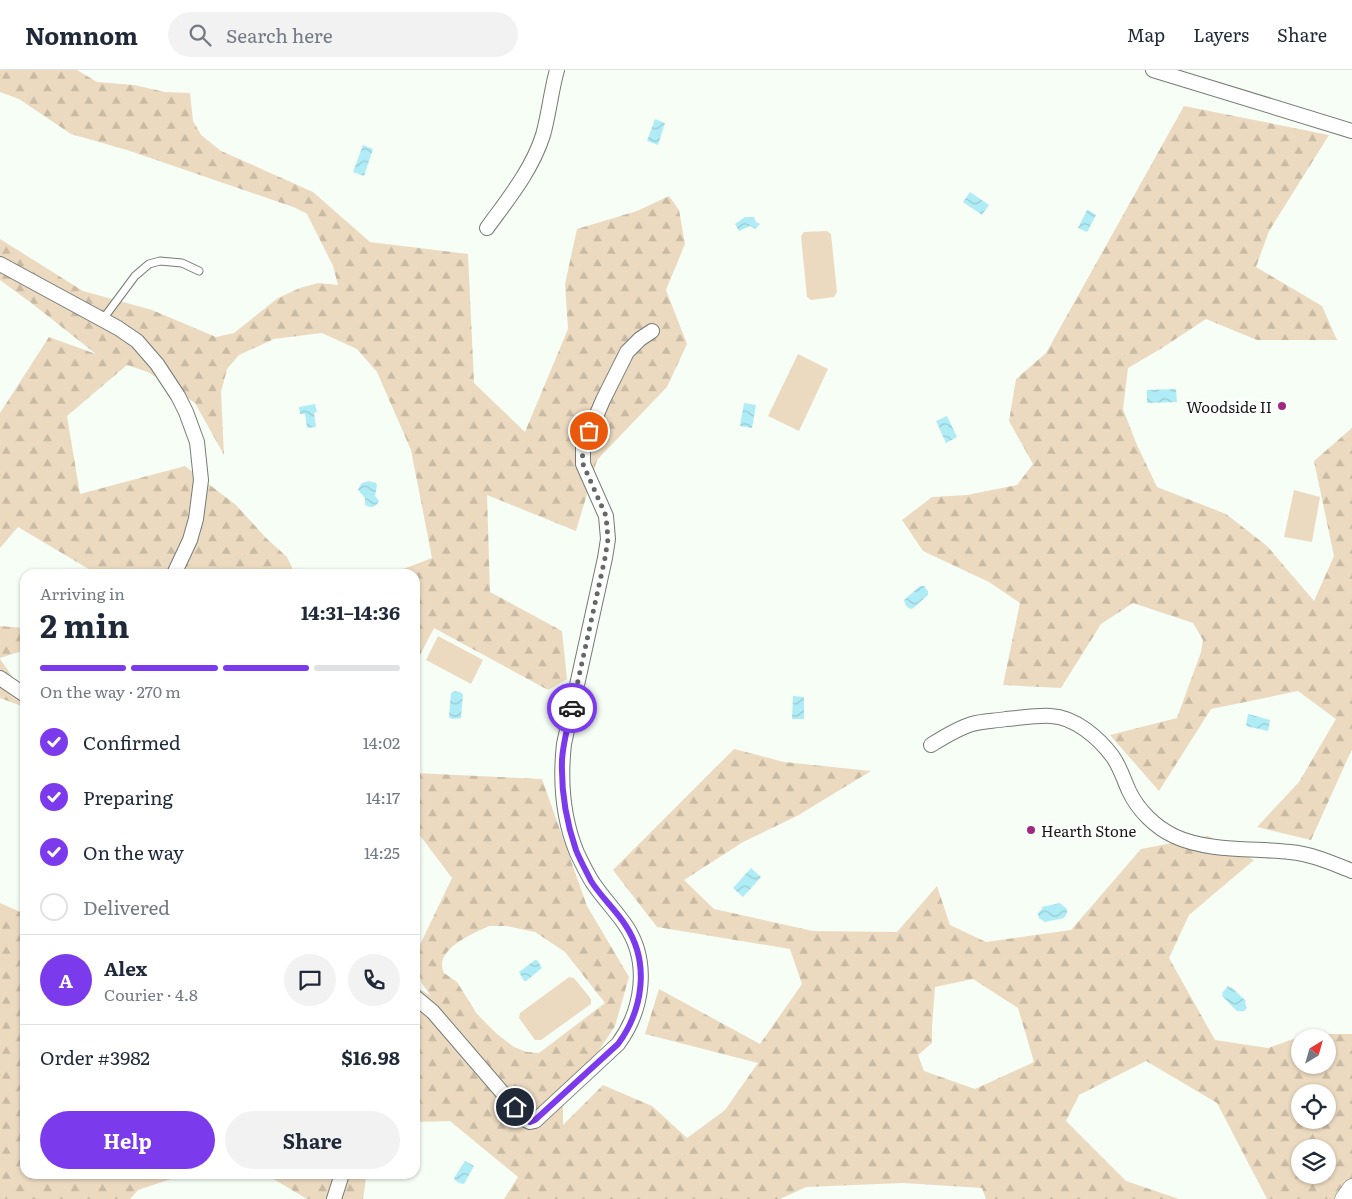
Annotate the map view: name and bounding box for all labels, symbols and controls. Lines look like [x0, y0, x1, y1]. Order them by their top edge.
search box [168, 12, 518, 57]
text: Nomnom [25, 17, 138, 52]
icon: search [186, 21, 214, 49]
text: Search here [226, 21, 333, 49]
text: Map [1127, 21, 1165, 48]
text: Layers [1193, 21, 1249, 48]
text: Share [1277, 21, 1327, 48]
place label: Woodside II [1186, 395, 1272, 418]
marker: Woodside II [1276, 400, 1288, 412]
pin [568, 410, 610, 452]
icon: bag [575, 417, 603, 445]
text: Arriving in [40, 581, 125, 605]
text: 14:31–14:36 [301, 598, 400, 626]
text: 2 min [40, 600, 129, 648]
text: On the way · 270 m [40, 679, 181, 703]
courier [547, 683, 597, 733]
icon: car [558, 694, 586, 722]
icon: check [40, 728, 68, 756]
text: Confirmed [83, 728, 181, 756]
text: 14:02 [363, 730, 400, 754]
icon: check [40, 783, 68, 811]
text: Preparing [83, 783, 173, 811]
text: 14:17 [366, 785, 400, 809]
place label: Hearth Stone [1041, 819, 1137, 842]
marker: Hearth Stone [1025, 824, 1037, 836]
icon: check [40, 838, 68, 866]
text: On the way [83, 838, 184, 866]
text: 14:25 [364, 840, 400, 864]
text: Delivered [83, 893, 170, 921]
text: Alex [104, 954, 147, 982]
button: chat [284, 954, 336, 1006]
button: phone [348, 954, 400, 1006]
text: A [59, 966, 73, 994]
text: Courier · 4.8 [104, 982, 198, 1006]
north arrow [1291, 1029, 1336, 1074]
map controls [1291, 1029, 1336, 1184]
text: Order #3982 [40, 1043, 150, 1071]
text: $16.98 [341, 1043, 400, 1071]
button: locate [1291, 1084, 1336, 1129]
pin [494, 1086, 536, 1128]
icon: home [501, 1093, 529, 1121]
button: Help [40, 1111, 215, 1169]
button: Share [225, 1111, 400, 1169]
button: layers [1291, 1139, 1336, 1184]

